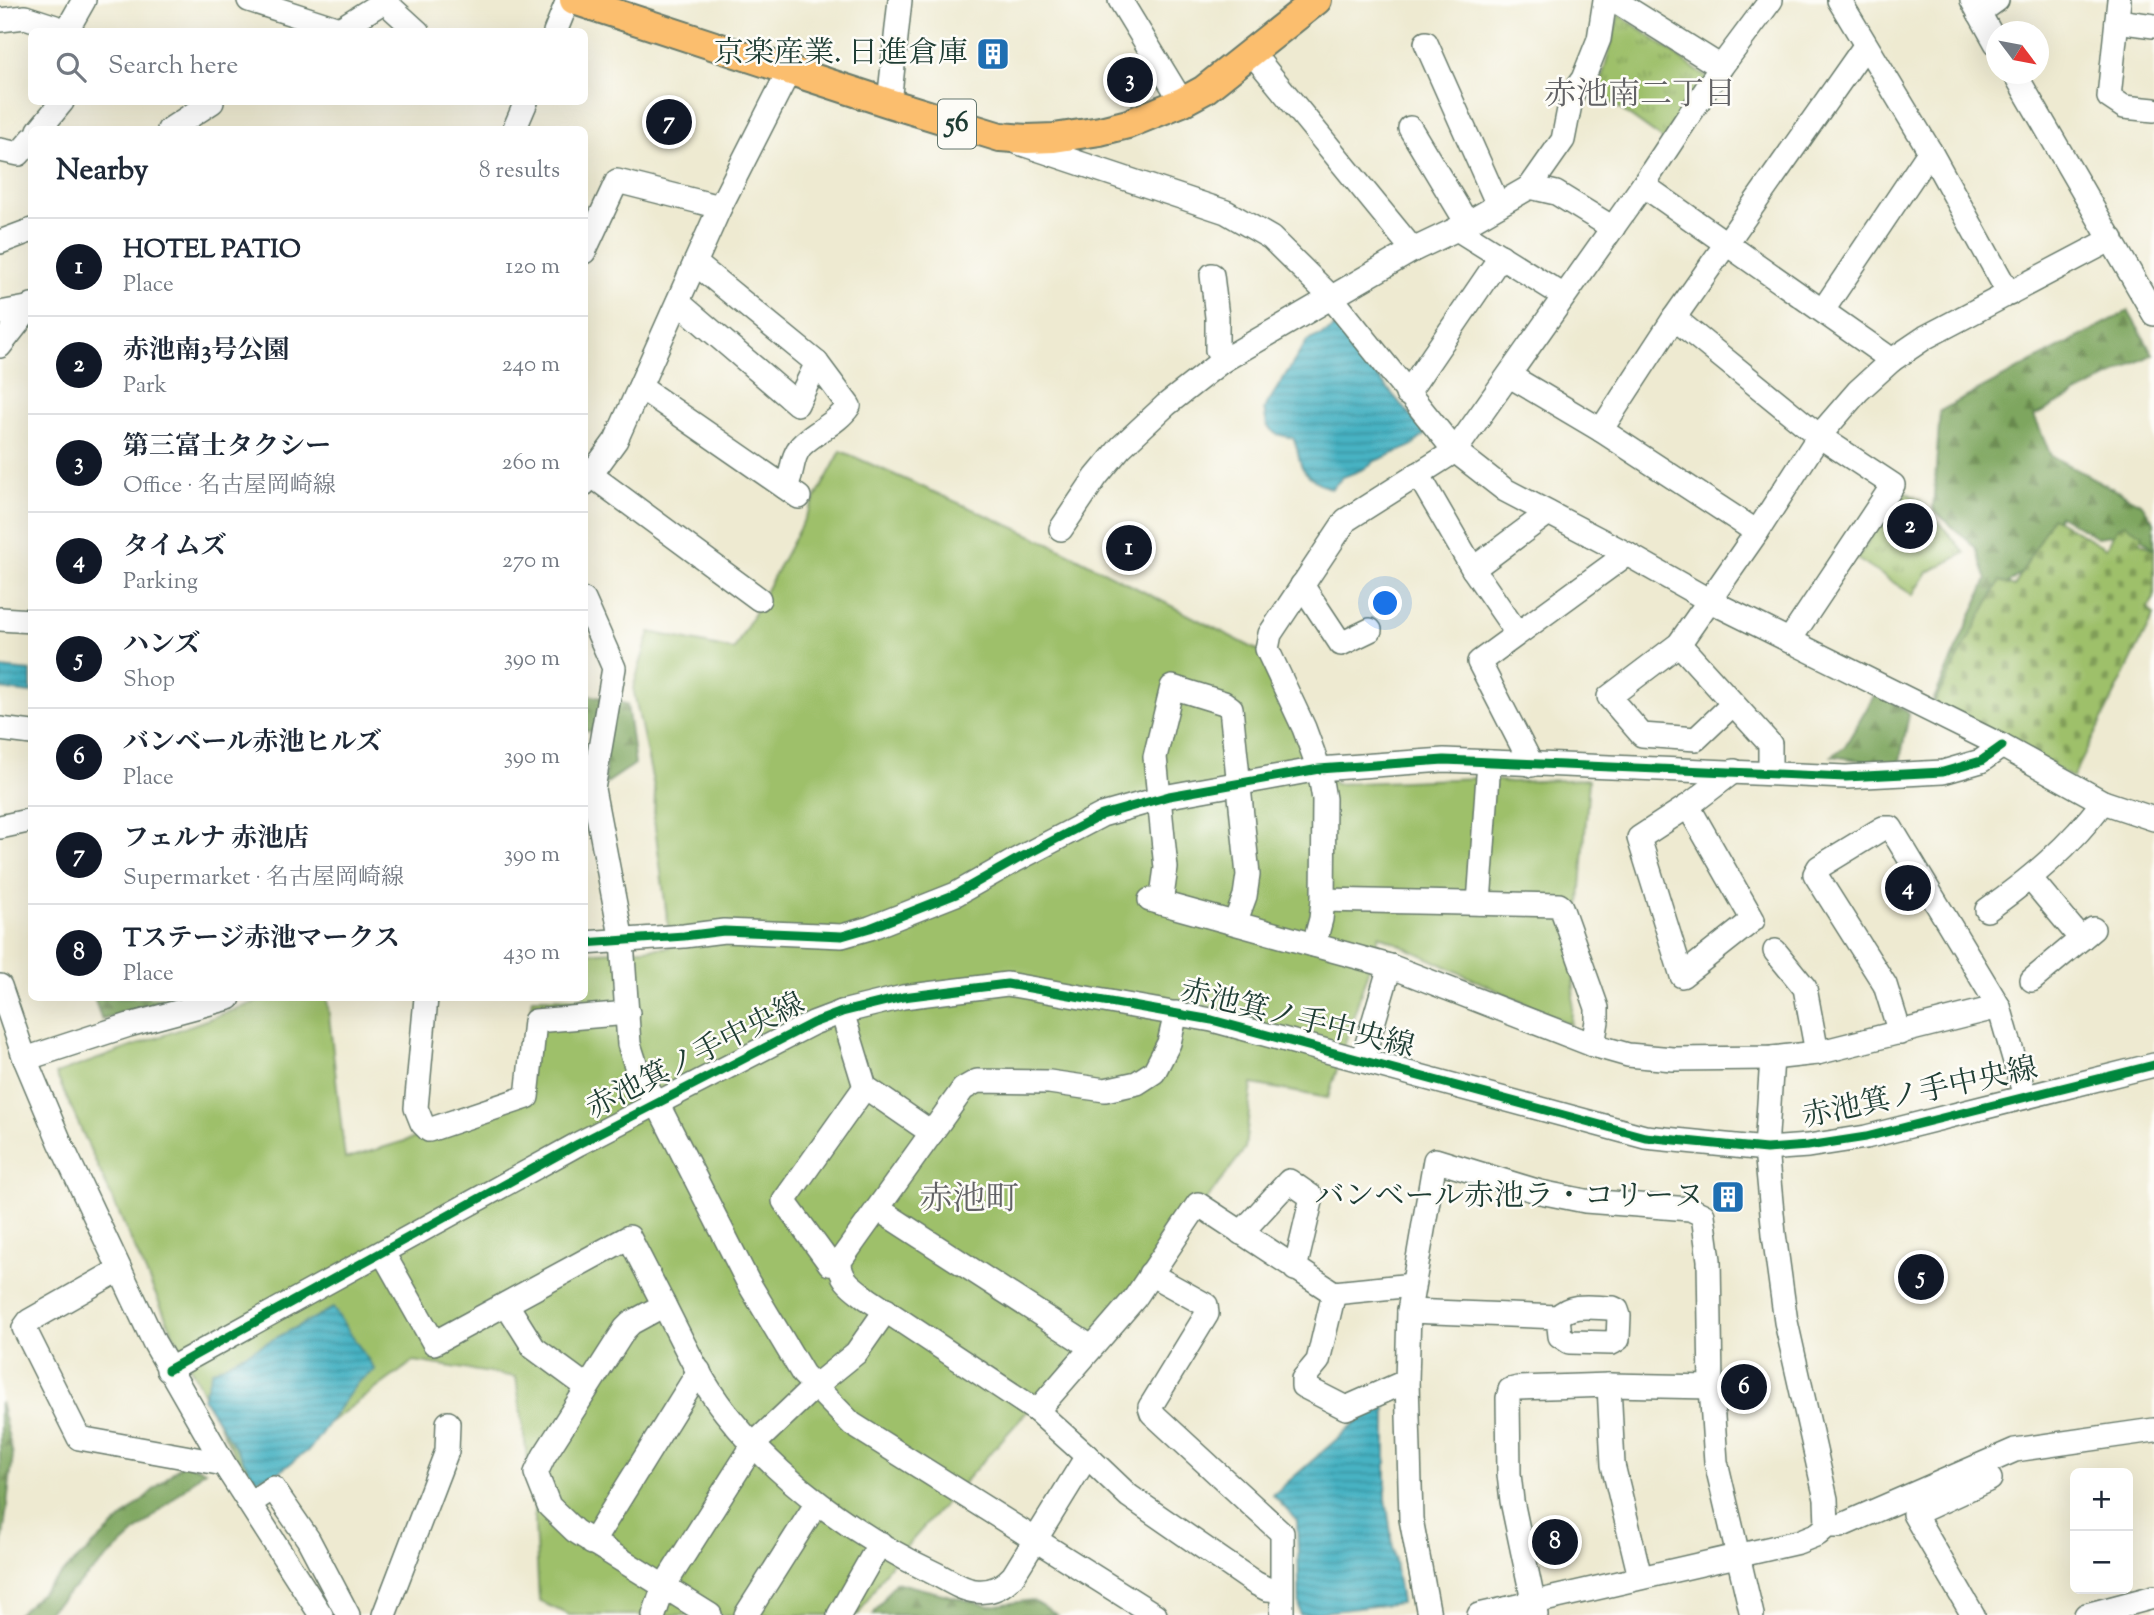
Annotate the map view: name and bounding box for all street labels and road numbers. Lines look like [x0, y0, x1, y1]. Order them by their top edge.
road number: 56 [938, 100, 976, 148]
street label: 赤池箕ノ手中央線 [1175, 970, 1419, 1070]
street label: 赤池箕ノ手中央線 [579, 983, 813, 1131]
street label: 赤池箕ノ手中央線 [1798, 1048, 2042, 1140]

